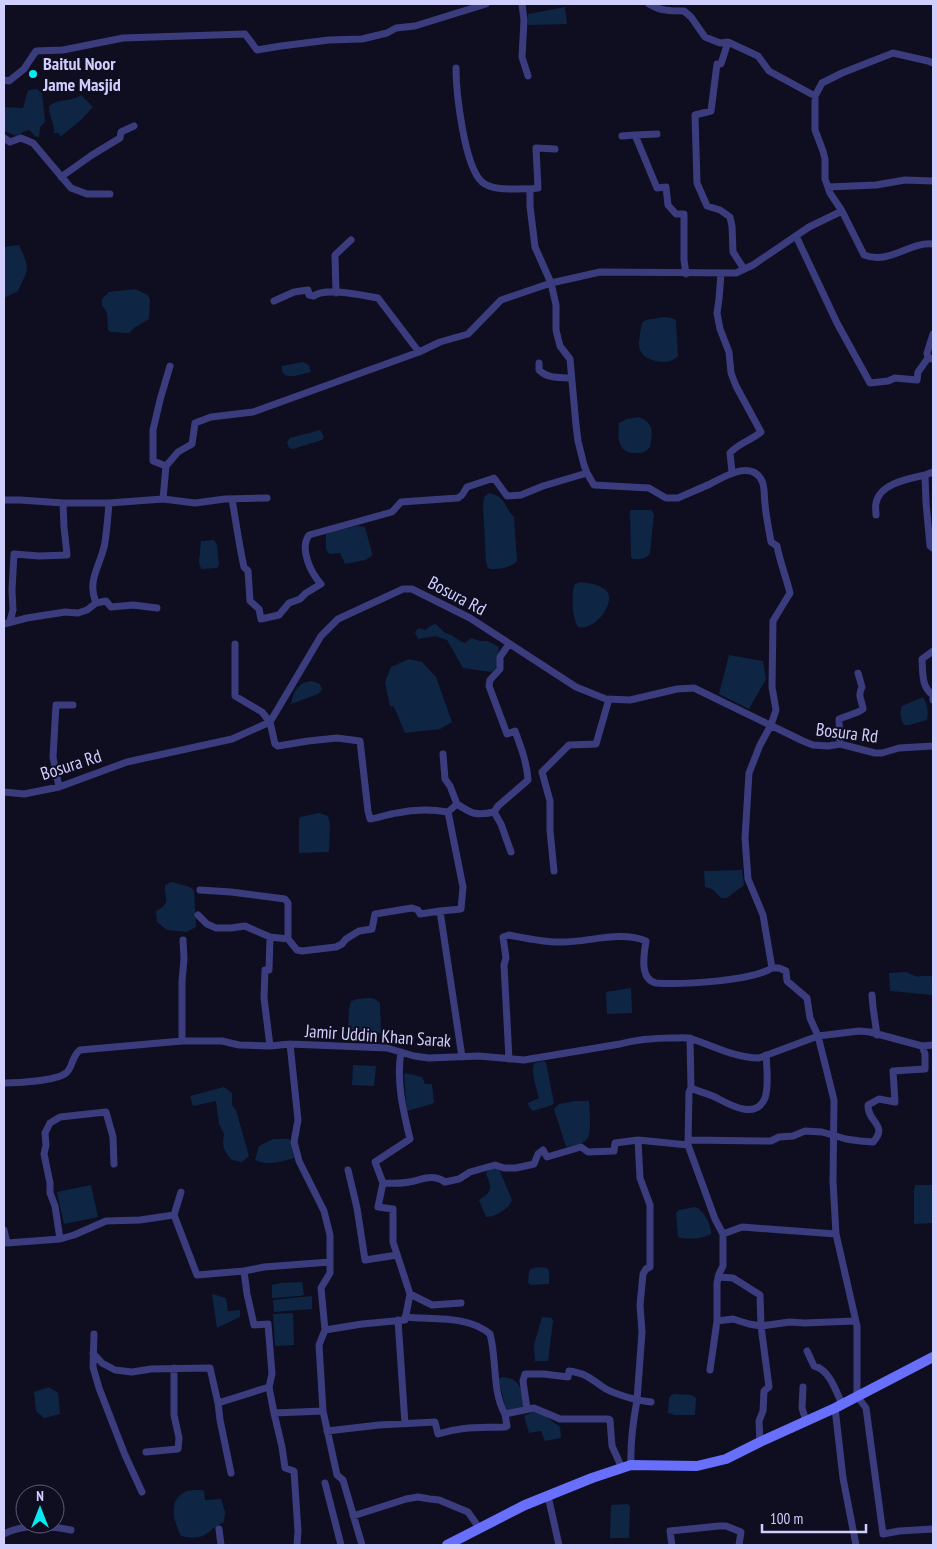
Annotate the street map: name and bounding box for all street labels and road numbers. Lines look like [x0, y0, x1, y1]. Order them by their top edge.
street label: Bosura Rd [424, 571, 490, 620]
street label: Bosura Rd [815, 717, 880, 748]
street label: Bosura Rd [38, 744, 104, 785]
street label: Jamir Uddin Khan Sarak [303, 1019, 452, 1052]

